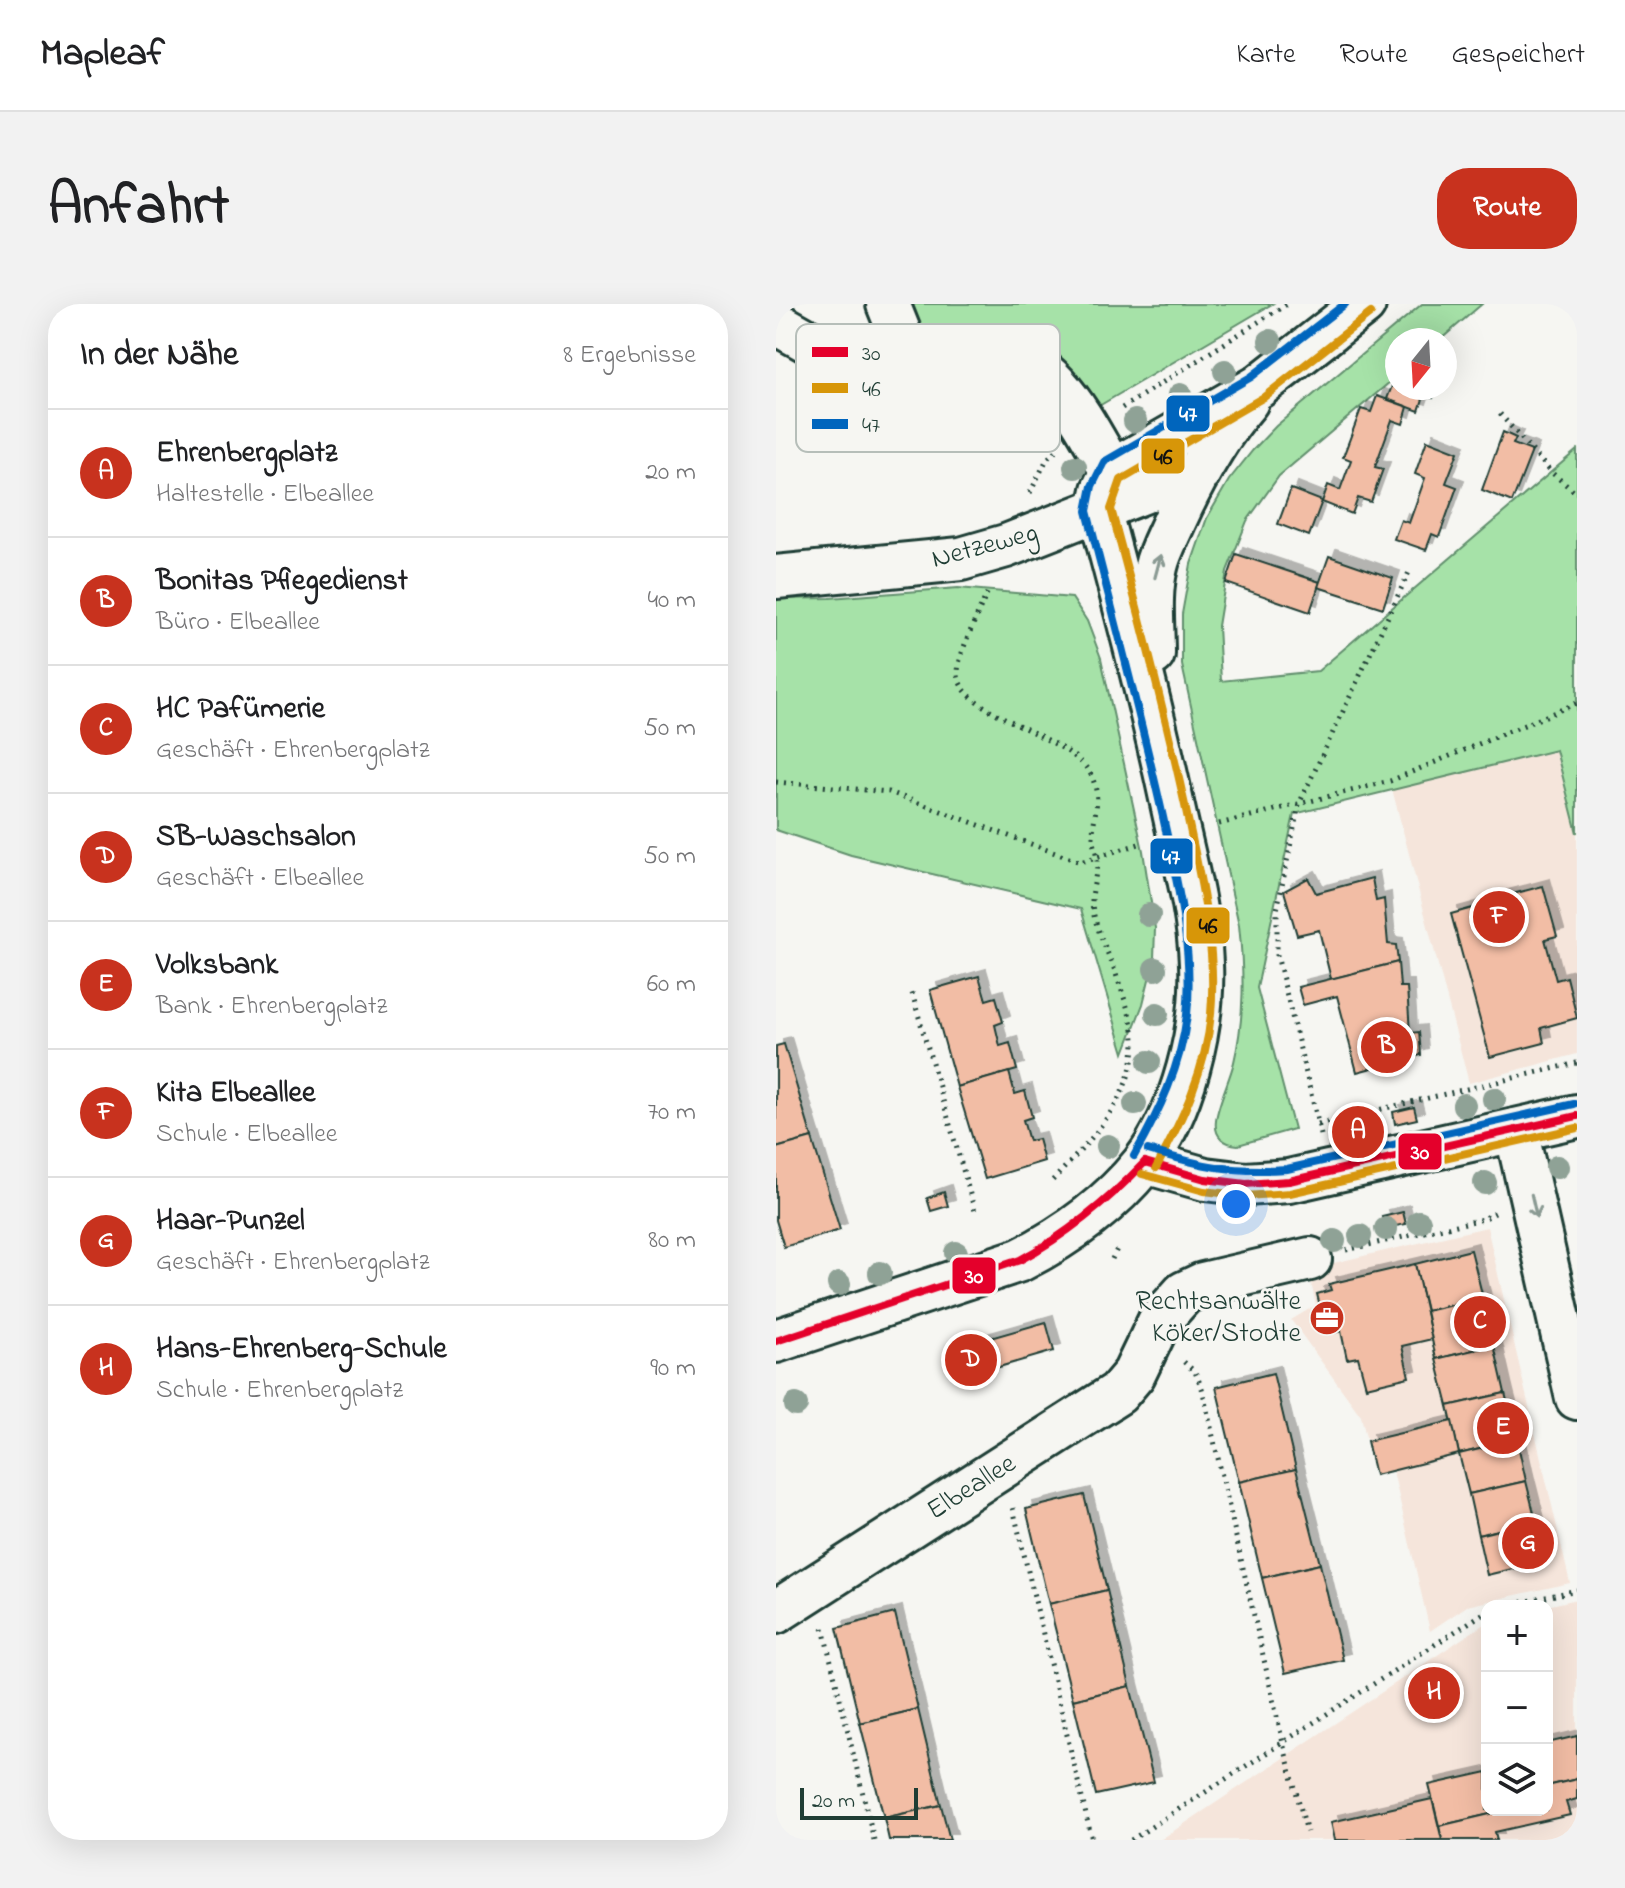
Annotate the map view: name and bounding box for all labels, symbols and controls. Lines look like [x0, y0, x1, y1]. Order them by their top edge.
text: Mapleaf [40, 27, 165, 83]
text: Karte [1236, 35, 1296, 76]
text: Route [1340, 35, 1407, 76]
text: Gespeichert [1451, 35, 1585, 76]
text: Anfahrt [48, 168, 229, 249]
button: Route [1437, 168, 1577, 249]
legend [796, 324, 1060, 452]
north arrow [1385, 328, 1457, 400]
text: In der Nähe [80, 331, 238, 381]
text: 8 Ergebnisse [563, 337, 696, 375]
text: 30 [862, 339, 881, 371]
text: 46 [862, 375, 881, 407]
line badge: 47 [1165, 394, 1211, 433]
text: 47 [1179, 400, 1198, 432]
text: 47 [862, 411, 880, 443]
text: Ehrenbergplatz [156, 432, 337, 476]
line badge: 46 [1140, 437, 1186, 475]
text: 46 [1154, 443, 1173, 475]
text: A [98, 454, 114, 492]
text: 20 m [645, 454, 696, 492]
text: Haltestelle · Elbeallee [156, 476, 374, 514]
street label: Netzeweg [927, 513, 1043, 581]
one-way arrow [1151, 553, 1166, 579]
text: Bonitas Pflegedienst [156, 560, 408, 604]
text: B [97, 582, 115, 620]
text: 40 m [647, 582, 696, 620]
text: Büro · Elbeallee [156, 604, 320, 642]
text: HC Pafümerie [156, 688, 325, 732]
text: C [99, 710, 113, 748]
text: 50 m [643, 710, 696, 748]
text: Geschäft · Ehrenbergplatz [156, 732, 430, 770]
text: SB-Waschsalon [156, 816, 356, 860]
line badge: 47 [1149, 837, 1194, 875]
text: D [96, 838, 116, 876]
text: 50 m [643, 838, 696, 876]
text: 47 [1162, 843, 1181, 875]
text: Geschäft · Elbeallee [156, 860, 364, 898]
pin: F [1473, 887, 1525, 947]
line badge: 46 [1185, 906, 1231, 945]
text: 46 [1199, 912, 1218, 944]
text: Volksbank [156, 944, 278, 988]
text: E [98, 966, 114, 1004]
text: 60 m [647, 966, 696, 1004]
text: Bank · Ehrenbergplatz [156, 988, 387, 1026]
pin: B [1361, 1017, 1413, 1077]
text: Kita Elbeallee [156, 1072, 315, 1116]
text: F [98, 1094, 114, 1132]
text: 70 m [647, 1094, 696, 1132]
pin: A [1332, 1102, 1384, 1162]
text: Schule · Elbeallee [156, 1116, 338, 1154]
line badge: 30 [1397, 1132, 1443, 1171]
text: 30 [1410, 1138, 1430, 1170]
your location [1216, 1184, 1256, 1224]
one-way arrow [1527, 1192, 1542, 1218]
text: Haar-Punzel [156, 1200, 305, 1244]
text: G [98, 1222, 114, 1260]
text: 80 m [648, 1222, 696, 1260]
text: Geschäft · Ehrenbergplatz [156, 1244, 430, 1282]
line badge: 30 [951, 1256, 997, 1295]
text: 30 [964, 1262, 984, 1294]
place label: Rechtsanwälte Köker/Stodte [1135, 1282, 1301, 1355]
pin: C [1454, 1292, 1506, 1352]
office icon: Rechtsanwälte Köker/Stodte [1308, 1299, 1346, 1337]
text: Hans-Ehrenberg-Schule [156, 1328, 447, 1372]
pin: D [945, 1330, 997, 1390]
text: H [98, 1350, 114, 1388]
text: 90 m [650, 1350, 696, 1388]
text: Schule · Ehrenbergplatz [156, 1372, 403, 1410]
pin: E [1477, 1398, 1529, 1458]
street label: Elbeallee [919, 1444, 1025, 1532]
pin: G [1502, 1513, 1554, 1573]
map controls [1481, 1600, 1553, 1816]
button: + [1481, 1600, 1553, 1672]
pin: H [1408, 1663, 1460, 1723]
button: − [1481, 1672, 1553, 1744]
button: layers [1481, 1744, 1553, 1816]
scale bar [800, 1784, 918, 1820]
text: 20 m [812, 1786, 855, 1818]

